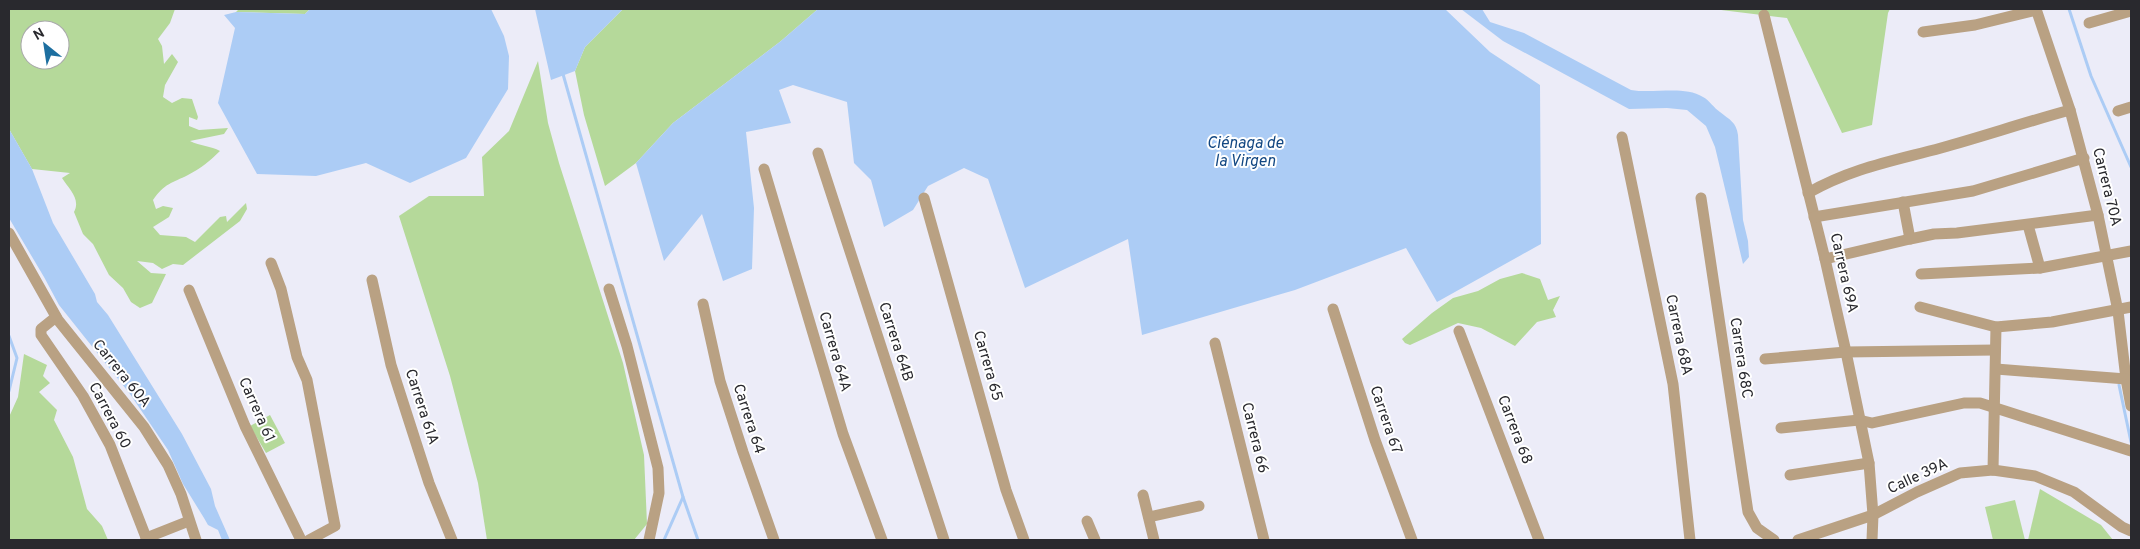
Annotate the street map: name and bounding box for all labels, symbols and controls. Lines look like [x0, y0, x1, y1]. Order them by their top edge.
north arrow [20, 20, 70, 70]
text: N [31, 25, 48, 45]
water label: Ciénaga de la Virgen [1207, 134, 1284, 172]
street label: Carrera 70A [2087, 146, 2125, 228]
street label: Carrera 69A [1825, 231, 1861, 315]
street label: Carrera 68A [1660, 293, 1696, 377]
street label: Carrera 64B [873, 300, 917, 384]
street label: Carrera 64A [814, 310, 854, 394]
street label: Carrera 68C [1724, 316, 1756, 400]
street label: Carrera 65 [968, 329, 1006, 403]
street label: Carrera 60A [88, 336, 154, 412]
street label: Carrera 61A [400, 367, 442, 447]
street label: Carrera 61 [233, 375, 279, 445]
street label: Carrera 60 [84, 379, 134, 453]
street label: Carrera 64 [728, 382, 768, 456]
street label: Carrera 67 [1365, 383, 1406, 457]
street label: Carrera 68 [1492, 393, 1536, 467]
street label: Carrera 66 [1236, 401, 1272, 475]
street label: Calle 39A [1885, 455, 1951, 499]

